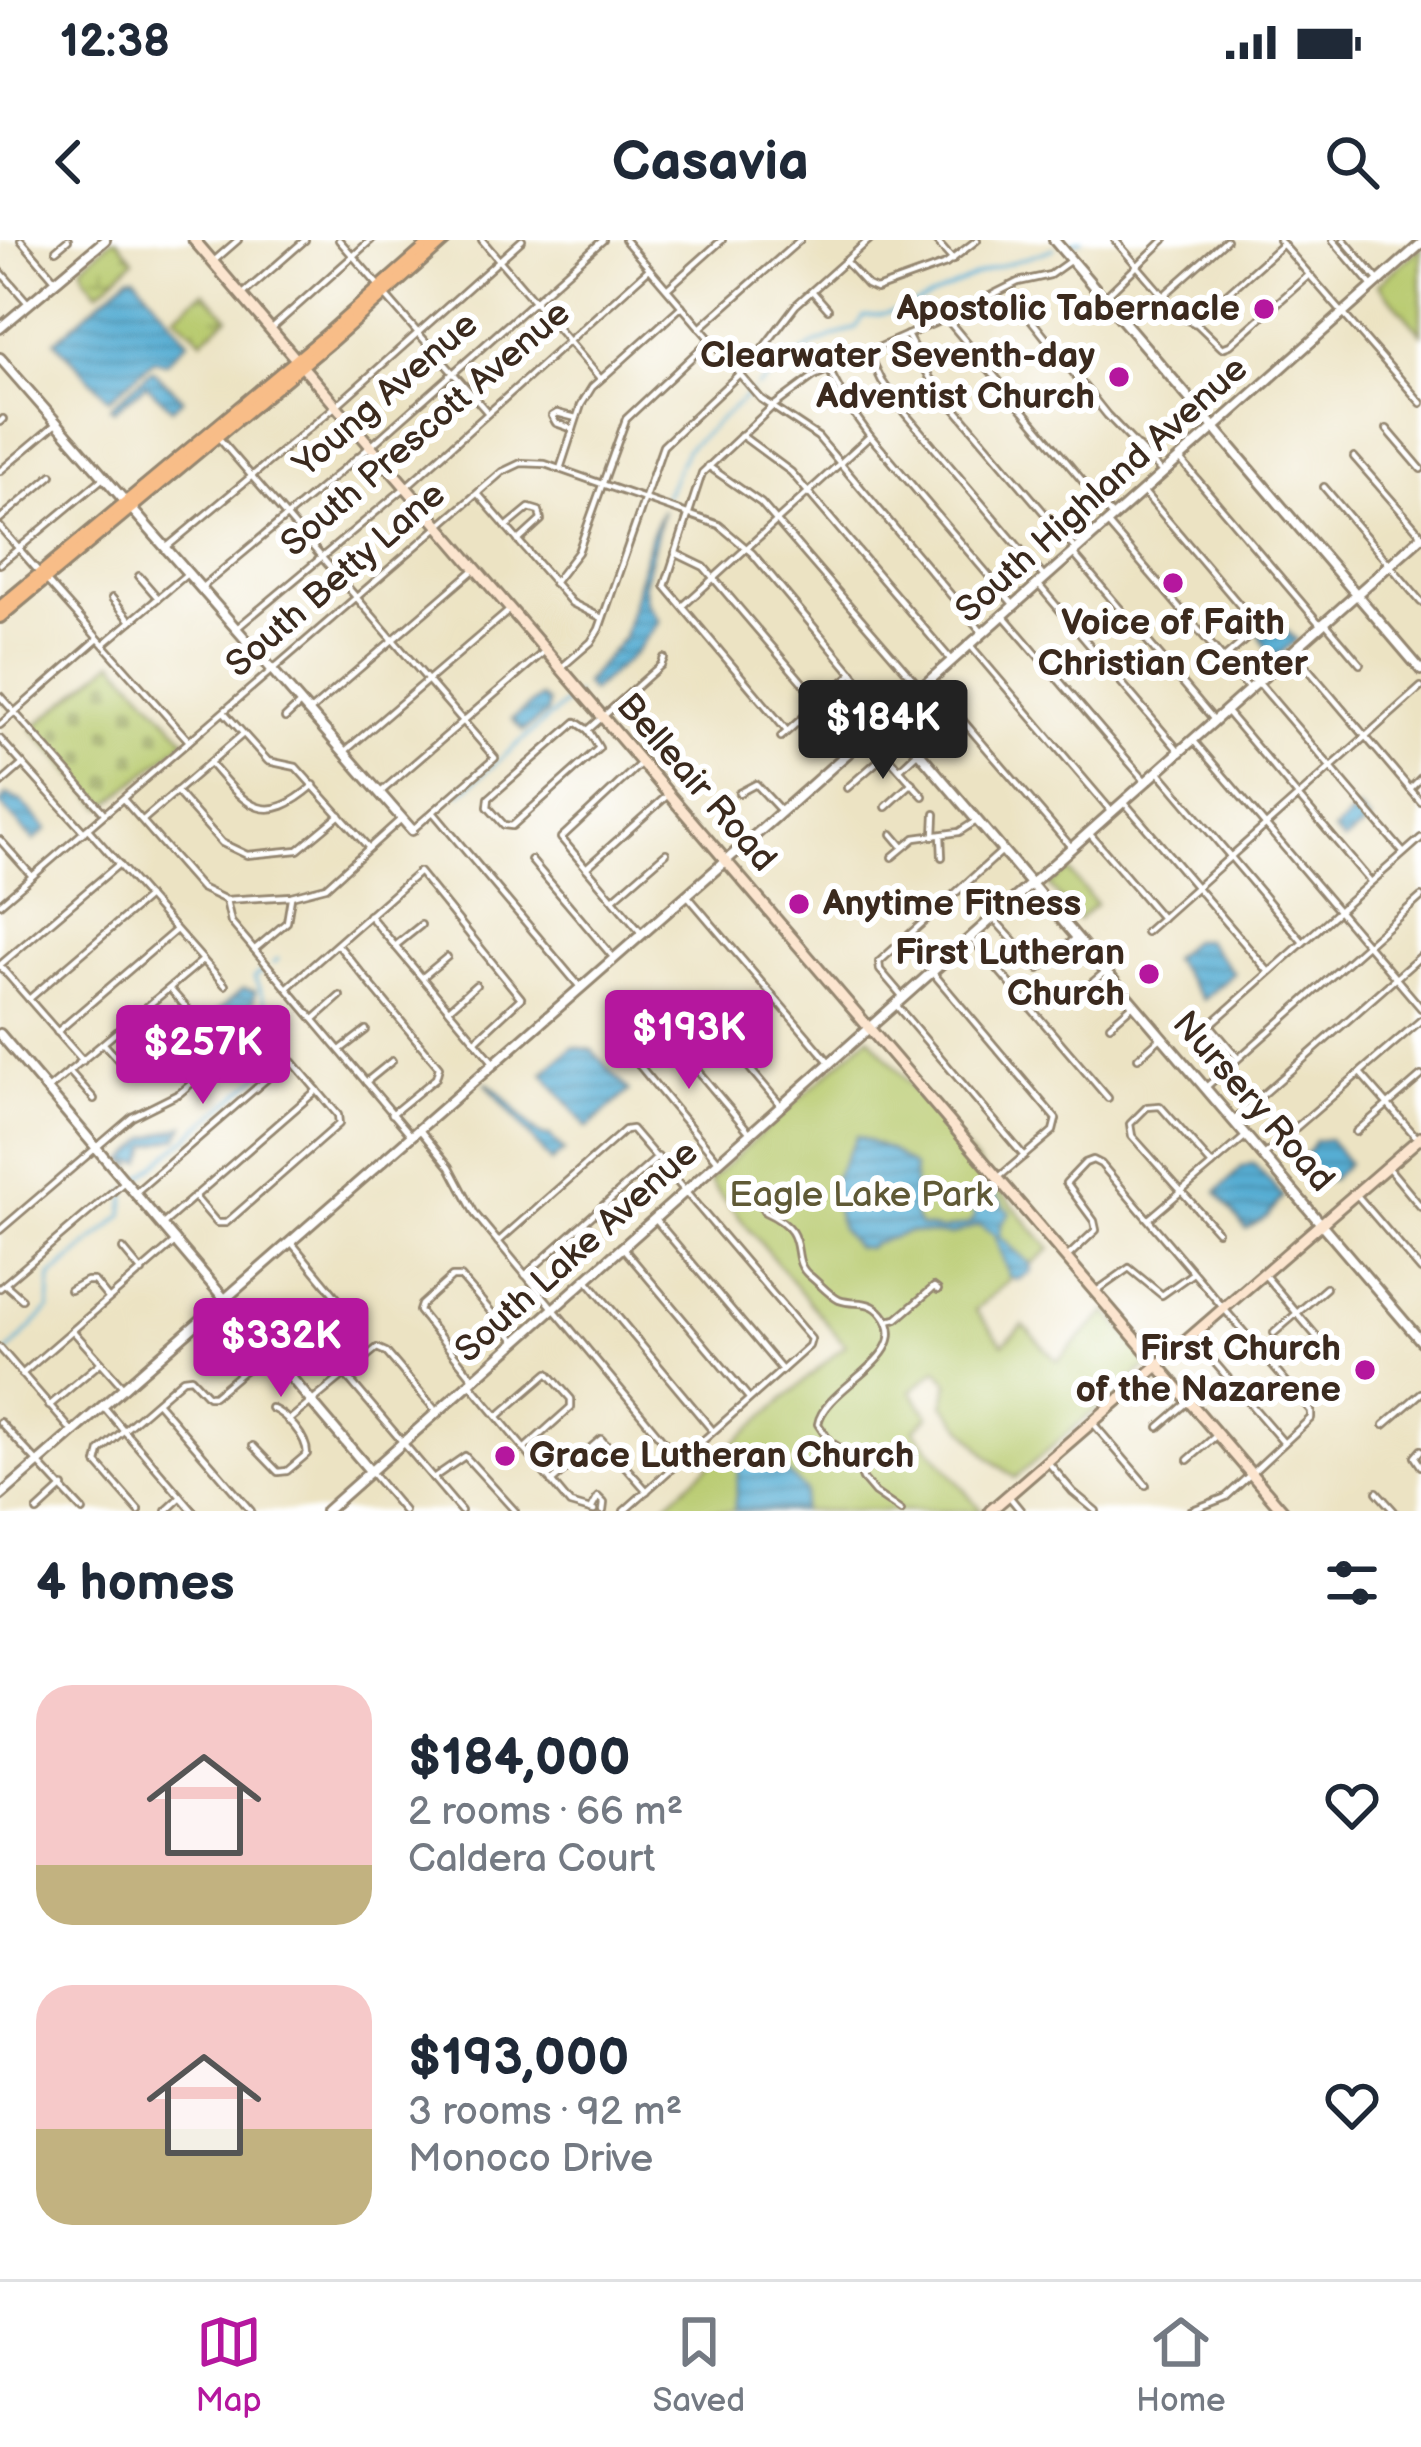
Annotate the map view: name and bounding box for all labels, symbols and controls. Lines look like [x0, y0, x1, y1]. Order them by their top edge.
text: 12:38 [60, 15, 170, 70]
icon: back [36, 129, 102, 195]
icon: search [1319, 129, 1385, 195]
text: Casavia [612, 130, 809, 195]
place label: Apostolic Tabernacle [896, 288, 1240, 331]
street label: South Prescott Avenue [273, 292, 579, 566]
marker: Apostolic Tabernacle [1251, 296, 1277, 322]
street label: Young Avenue [284, 303, 487, 487]
place label: Clearwater Seventh-day Adventist Church [700, 335, 1096, 419]
street label: South Highland Avenue [947, 348, 1257, 632]
marker: Clearwater Seventh-day Adventist Church [1106, 364, 1132, 390]
street label: South Betty Lane [218, 473, 454, 687]
marker: Voice of Faith Christian Center [1160, 570, 1186, 596]
place label: Voice of Faith Christian Center [1038, 602, 1309, 686]
pin: $184K [799, 680, 967, 782]
street label: Belleair Road [607, 685, 785, 881]
text: $184K [825, 695, 941, 742]
place label: Anytime Fitness [822, 883, 1081, 926]
marker: Anytime Fitness [786, 891, 812, 917]
place label: First Lutheran Church [895, 932, 1125, 1016]
marker: First Lutheran Church [1136, 961, 1162, 987]
pin: $193K [605, 990, 773, 1092]
street label: Nursery Road [1163, 1003, 1343, 1201]
pin: $257K [119, 1005, 287, 1107]
text: $193K [632, 1005, 746, 1052]
text: $257K [143, 1020, 263, 1067]
street label: South Lake Avenue [447, 1132, 707, 1372]
park label: Eagle Lake Park [729, 1174, 993, 1217]
pin: $332K [197, 1298, 365, 1400]
text: $332K [220, 1313, 342, 1360]
place label: First Church of the Nazarene [1075, 1328, 1341, 1412]
marker: First Church of the Nazarene [1352, 1357, 1378, 1383]
place label: Grace Lutheran Church [529, 1435, 914, 1478]
marker: Grace Lutheran Church [492, 1443, 518, 1469]
icon: filters [1319, 1550, 1385, 1616]
text: 4 homes [36, 1553, 235, 1614]
text: $184,000 [408, 1728, 630, 1789]
icon: home [132, 1733, 276, 1877]
icon: heart [1319, 1772, 1385, 1838]
text: 2 rooms · 66 m² [408, 1789, 683, 1836]
text: Caldera Court [408, 1836, 655, 1883]
text: $193,000 [408, 2028, 629, 2089]
icon: home [132, 2033, 276, 2177]
icon: heart [1319, 2072, 1385, 2138]
text: 3 rooms · 92 m² [408, 2089, 682, 2136]
text: Monoco Drive [408, 2136, 653, 2183]
tab: Map [195, 2309, 262, 2421]
tab: Saved [652, 2309, 745, 2421]
tab: Home [1136, 2309, 1226, 2421]

